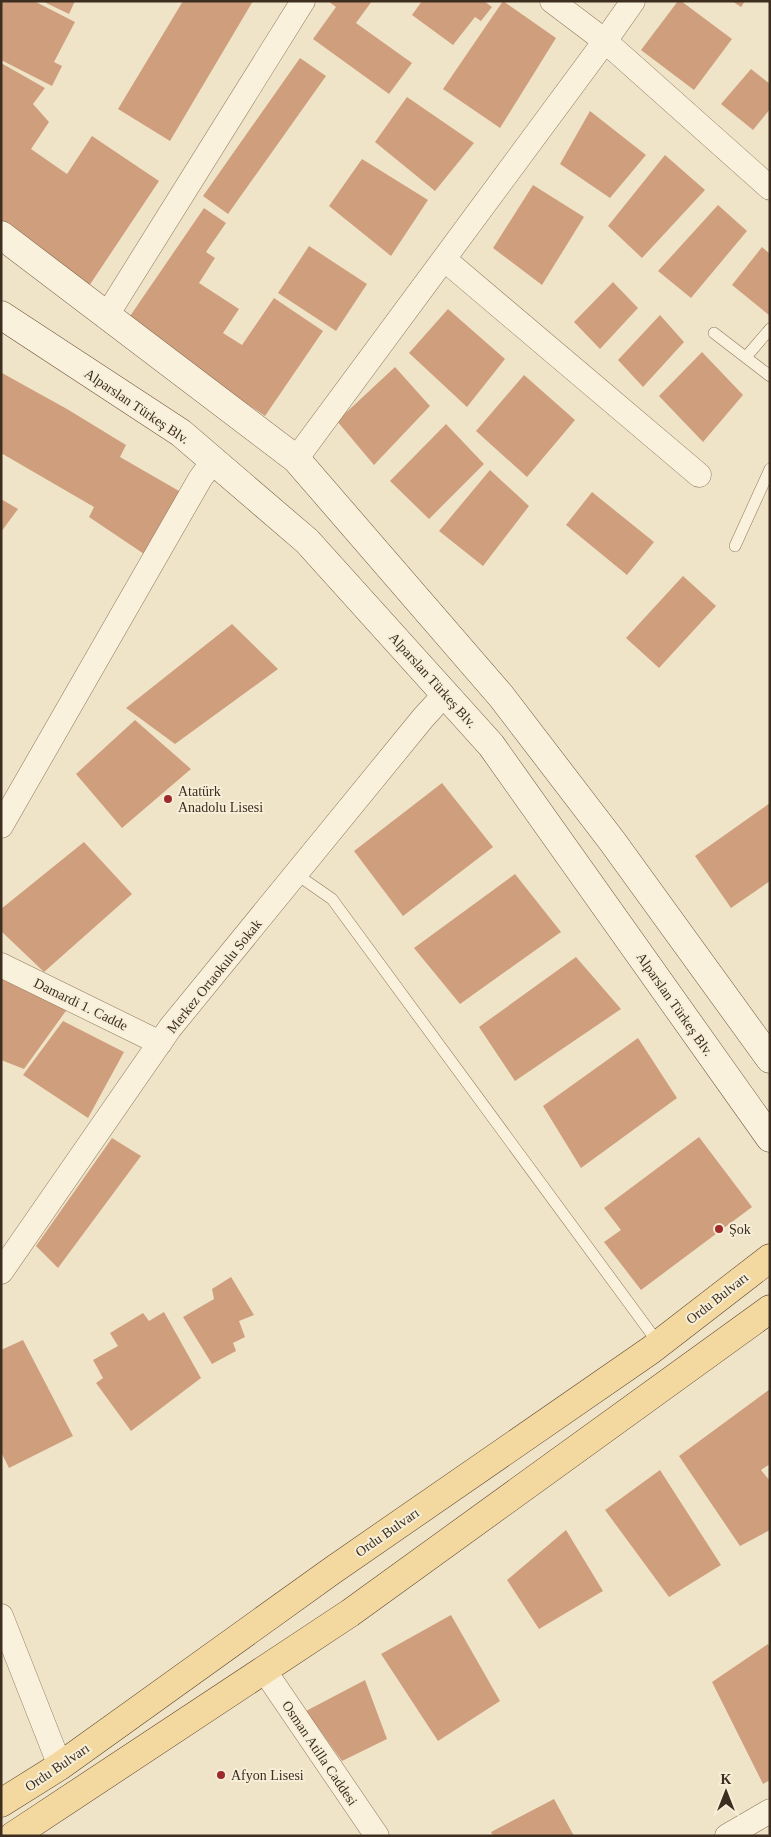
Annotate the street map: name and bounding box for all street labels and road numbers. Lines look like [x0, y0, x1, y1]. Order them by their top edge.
street label: Alparslan Türkeş Blv. [82, 366, 192, 447]
street label: Alparslan Türkeş Blv. [386, 630, 479, 731]
street label: Merkez Ortaokulu Sokak [164, 917, 265, 1036]
street label: Alparslan Türkeş Blv. [633, 950, 716, 1059]
street label: Damardi 1. Cadde [32, 975, 130, 1034]
street label: Ordu Bulvarı [683, 1270, 751, 1327]
street label: Ordu Bulvarı [353, 1505, 422, 1560]
street label: Osman Atilla Caddesi [279, 1698, 360, 1808]
street label: Ordu Bulvarı [22, 1740, 92, 1794]

